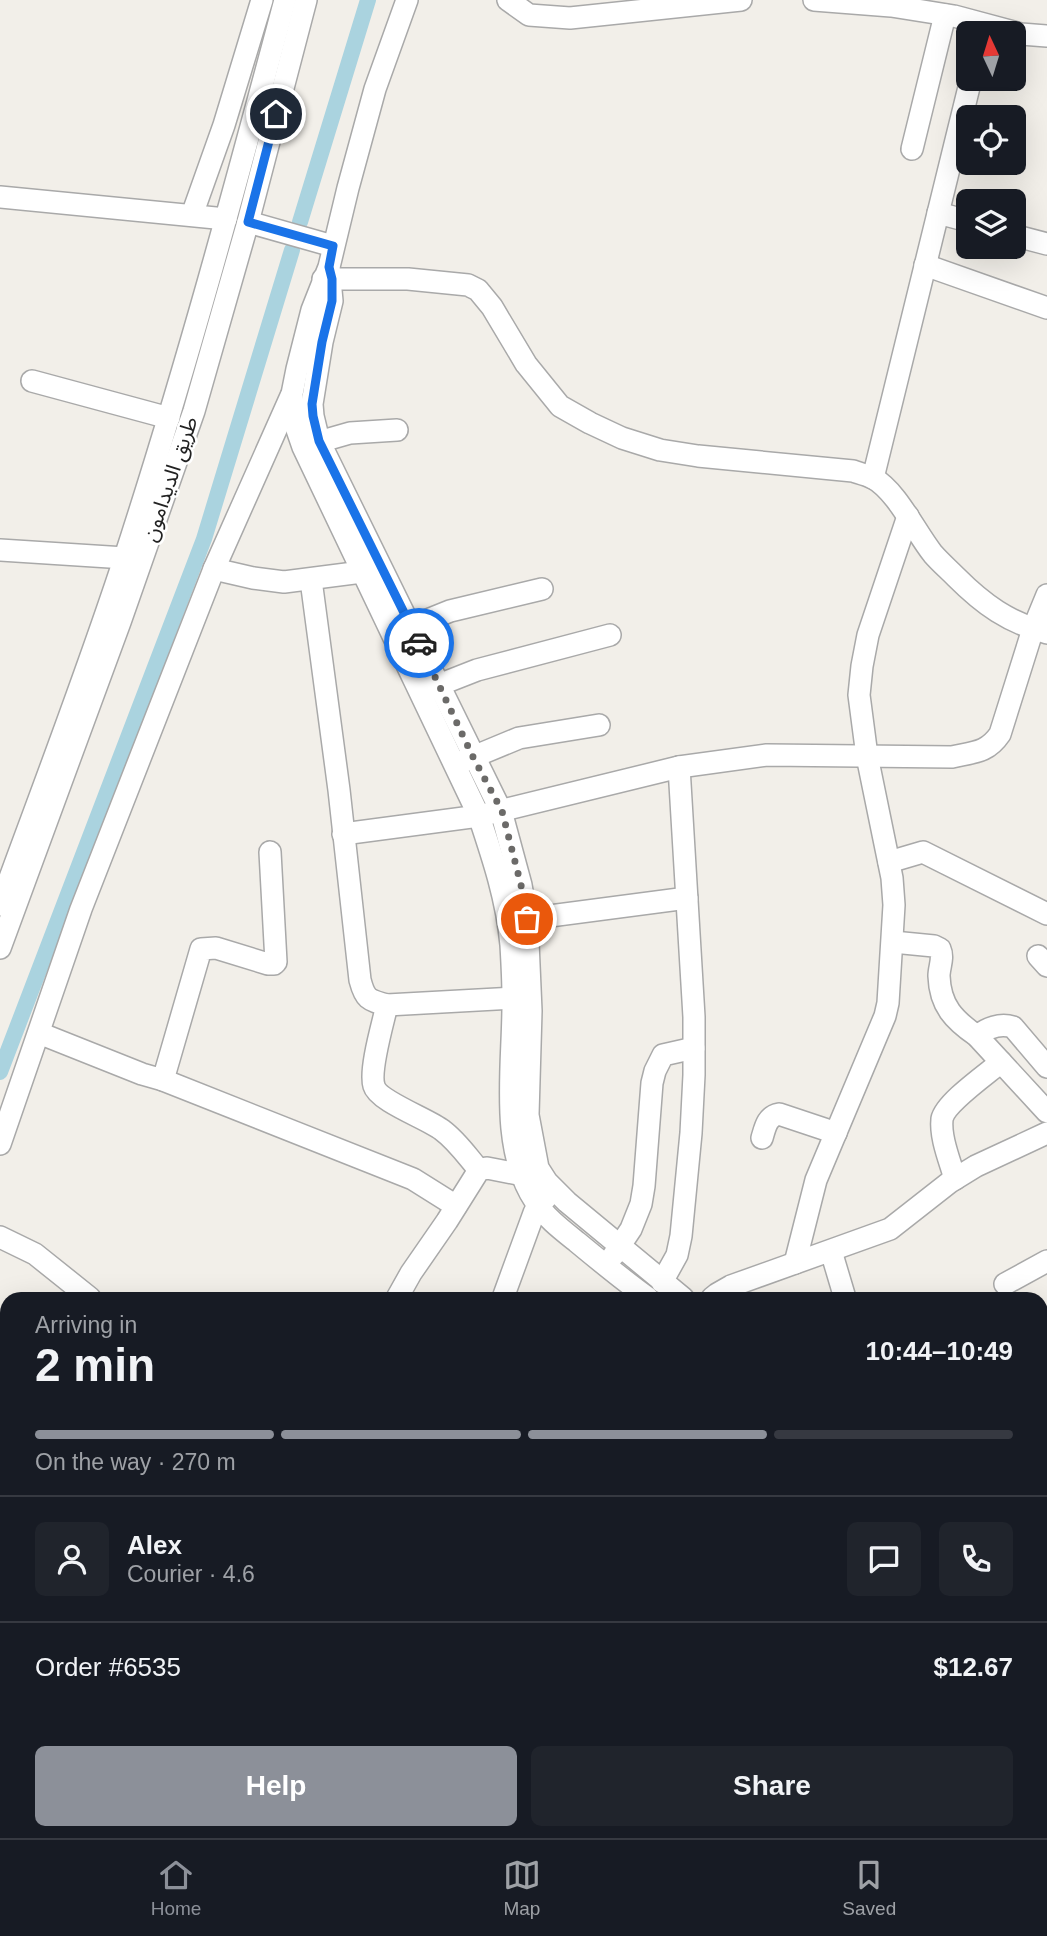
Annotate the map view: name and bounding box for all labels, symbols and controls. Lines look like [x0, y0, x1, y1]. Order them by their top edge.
north arrow [956, 21, 1026, 91]
map controls [956, 21, 1026, 259]
pin [246, 84, 306, 144]
icon: home [257, 95, 295, 133]
button: locate [956, 105, 1026, 175]
button: layers [956, 189, 1026, 259]
street label: طريق الديدامون [137, 413, 204, 545]
courier [384, 608, 454, 678]
icon: car [400, 624, 438, 662]
pin [497, 889, 557, 949]
icon: bag [508, 900, 546, 938]
text: Arriving in [35, 1312, 137, 1338]
text: 10:44–10:49 [866, 1336, 1013, 1366]
text: 2 min [35, 1339, 155, 1391]
text: On the way · 270 m [35, 1449, 236, 1475]
button: person [35, 1522, 109, 1596]
button: chat [847, 1522, 921, 1596]
button: phone [939, 1522, 1013, 1596]
text: Alex [127, 1530, 182, 1560]
text: Courier · 4.6 [127, 1561, 255, 1587]
text: Order #6535 [35, 1652, 181, 1682]
text: $12.67 [933, 1652, 1013, 1682]
button: Help [35, 1746, 517, 1826]
button: Share [531, 1746, 1013, 1826]
tab: Home [151, 1856, 201, 1920]
tab: Map [503, 1856, 541, 1920]
tab: Saved [842, 1856, 896, 1920]

